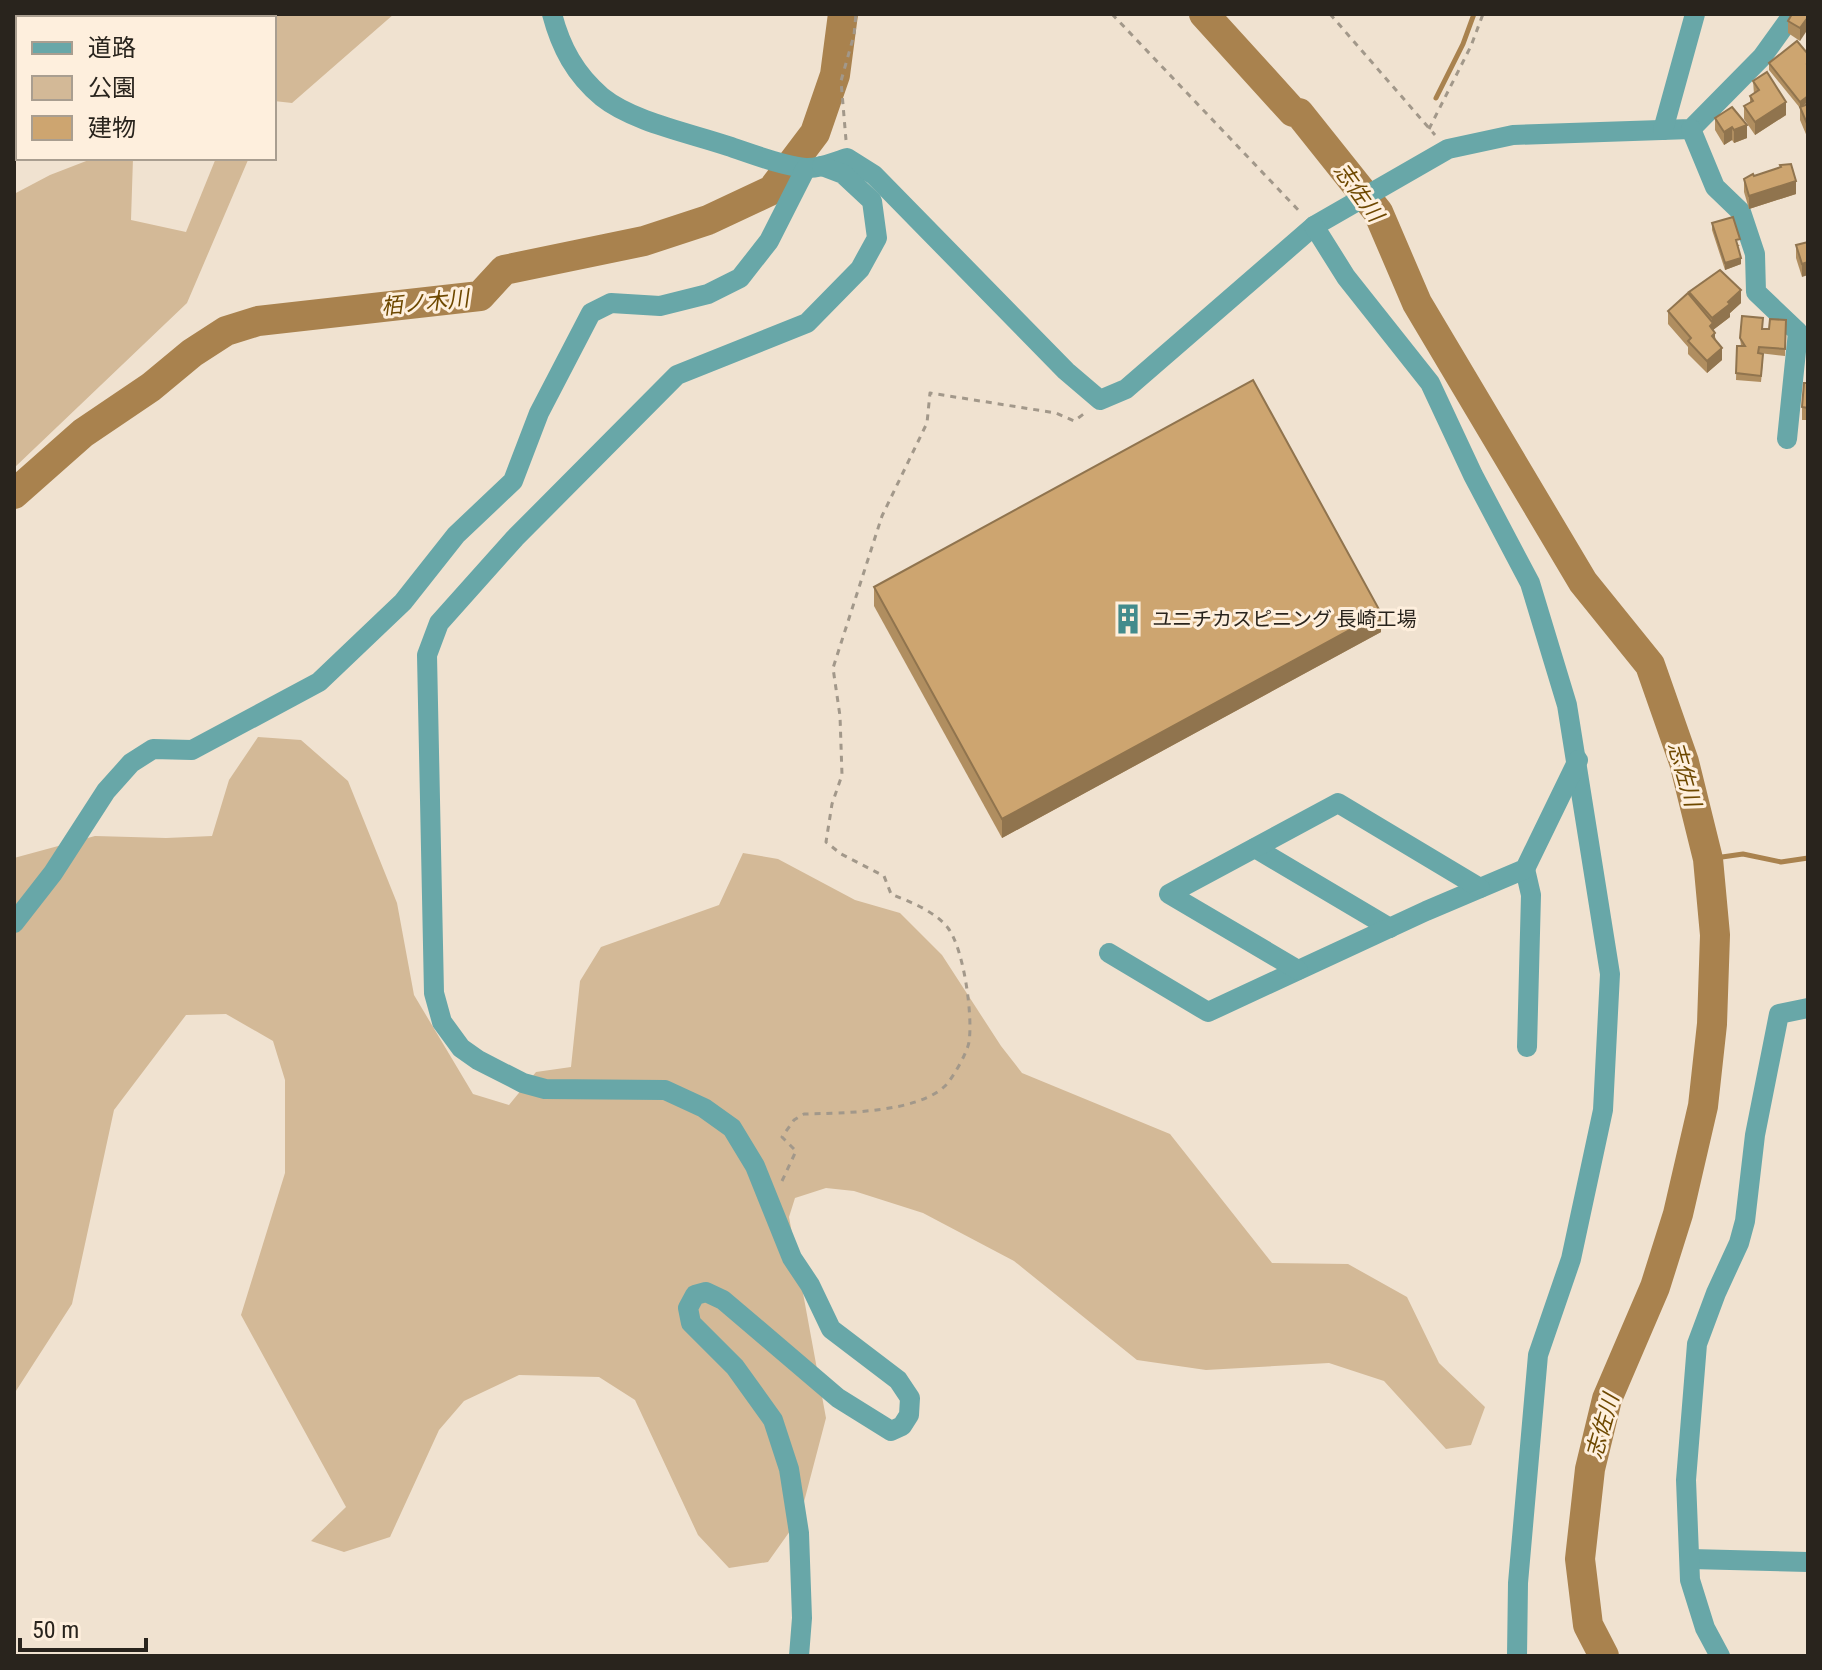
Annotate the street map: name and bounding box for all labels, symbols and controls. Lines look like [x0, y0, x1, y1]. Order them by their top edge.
legend [16, 16, 276, 160]
text: 道路 [88, 34, 136, 62]
text: 公園 [88, 74, 136, 102]
text: 建物 [88, 114, 136, 142]
water label: 志佐川 [1329, 158, 1389, 228]
water label: 栢ノ木川 [380, 285, 472, 320]
building icon: ユニチカスピニング 長崎工場 [1111, 602, 1145, 636]
place label: ユニチカスピニング 長崎工場 [1152, 607, 1417, 631]
water label: 志佐川 [1663, 739, 1706, 811]
water label: 志佐川 [1581, 1389, 1624, 1461]
scale bar [20, 1602, 146, 1652]
text: 50 m [32, 1616, 79, 1644]

